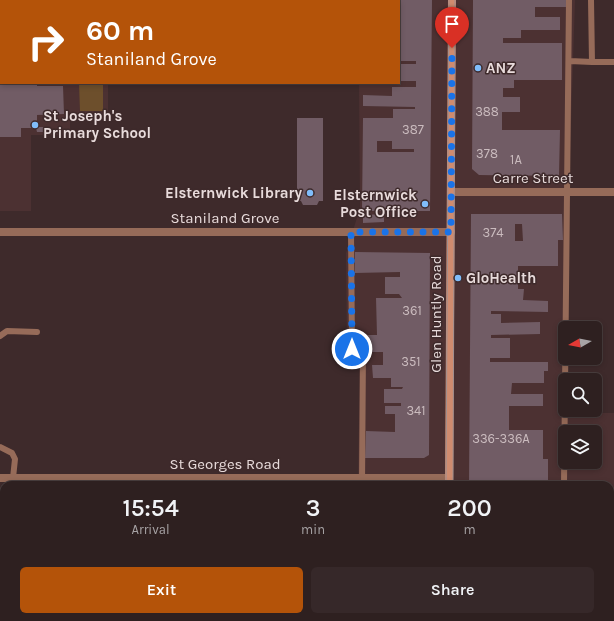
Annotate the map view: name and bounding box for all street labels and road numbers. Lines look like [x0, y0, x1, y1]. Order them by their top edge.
street label: Carre Street [493, 169, 574, 187]
street label: Staniland Grove [171, 209, 279, 227]
street label: Glen Huntly Road [427, 255, 445, 373]
street label: St Georges Road [169, 455, 281, 473]

